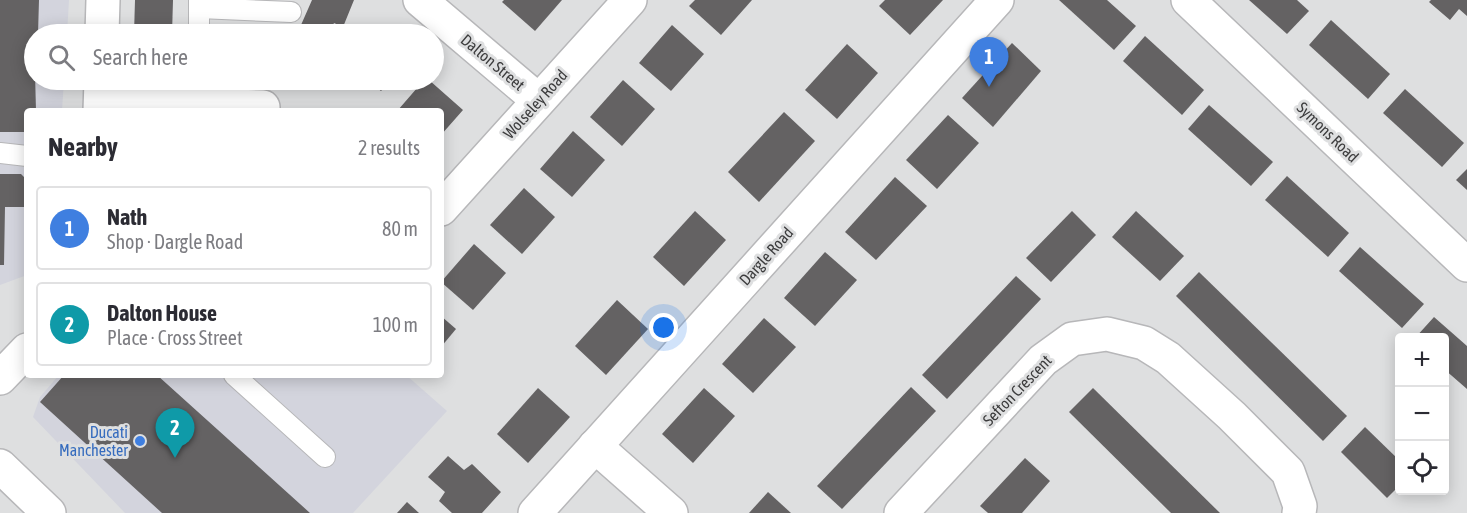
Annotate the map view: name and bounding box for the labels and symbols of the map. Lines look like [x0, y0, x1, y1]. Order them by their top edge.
street label: Dalton Street [457, 30, 529, 94]
pin: 1 [970, 38, 1008, 87]
street label: Wolseley Road [499, 66, 571, 143]
street label: Symons Road [1293, 98, 1362, 166]
street label: Dargle Road [735, 223, 797, 289]
your location [649, 313, 678, 342]
street label: Sefton Crescent [979, 351, 1055, 429]
pin: 2 [156, 408, 195, 458]
place label: Ducati Manchester [59, 423, 128, 459]
marker: Ducati Manchester [133, 434, 147, 448]

